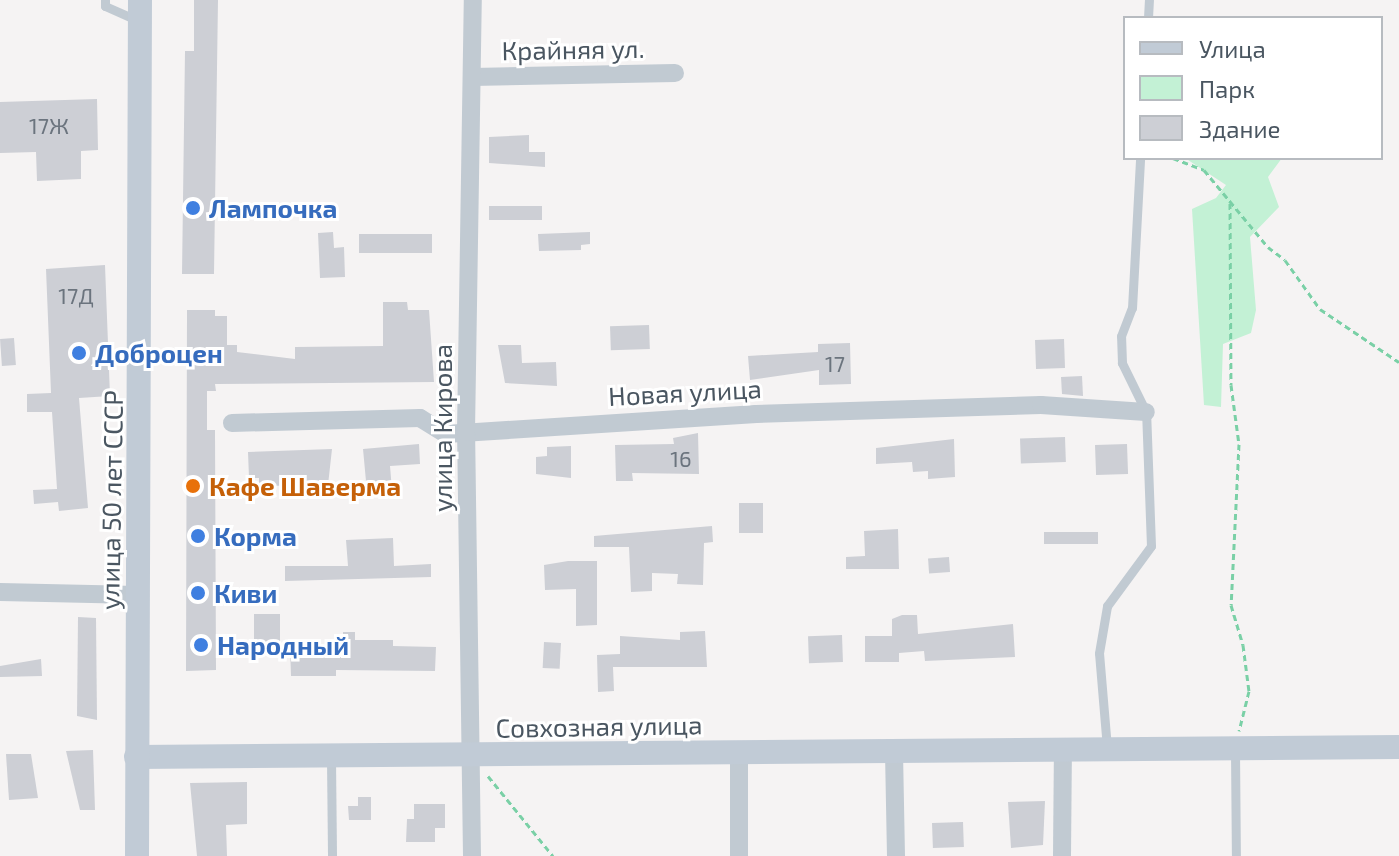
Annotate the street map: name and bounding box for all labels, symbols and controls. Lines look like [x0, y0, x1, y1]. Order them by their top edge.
legend [1123, 16, 1383, 160]
street label: Крайняя ул. [501, 32, 645, 66]
text: Улица [1199, 34, 1266, 63]
text: Парк [1199, 74, 1255, 103]
house number: 17Ж [29, 113, 69, 139]
text: Здание [1199, 114, 1281, 143]
place label: Лампочка [209, 192, 337, 224]
marker: Лампочка [184, 199, 202, 217]
house number: 17Д [58, 283, 94, 309]
place label: Доброцен [95, 337, 223, 369]
marker: Доброцен [70, 344, 88, 362]
street label: улица Кирова [426, 344, 458, 512]
house number: 17 [825, 351, 845, 377]
street label: Новая улица [608, 372, 762, 412]
street label: улица 50 лет СССР [93, 390, 129, 610]
house number: 16 [670, 446, 692, 472]
place label: Кафе Шаверма [209, 470, 401, 502]
marker: Кафе Шаверма [184, 477, 202, 495]
place label: Корма [214, 520, 297, 552]
marker: Корма [189, 527, 207, 545]
place label: Киви [214, 577, 277, 609]
marker: Киви [189, 584, 207, 602]
place label: Народный [217, 629, 349, 661]
marker: Народный [192, 636, 210, 654]
street label: Совхозная улица [495, 709, 703, 743]

